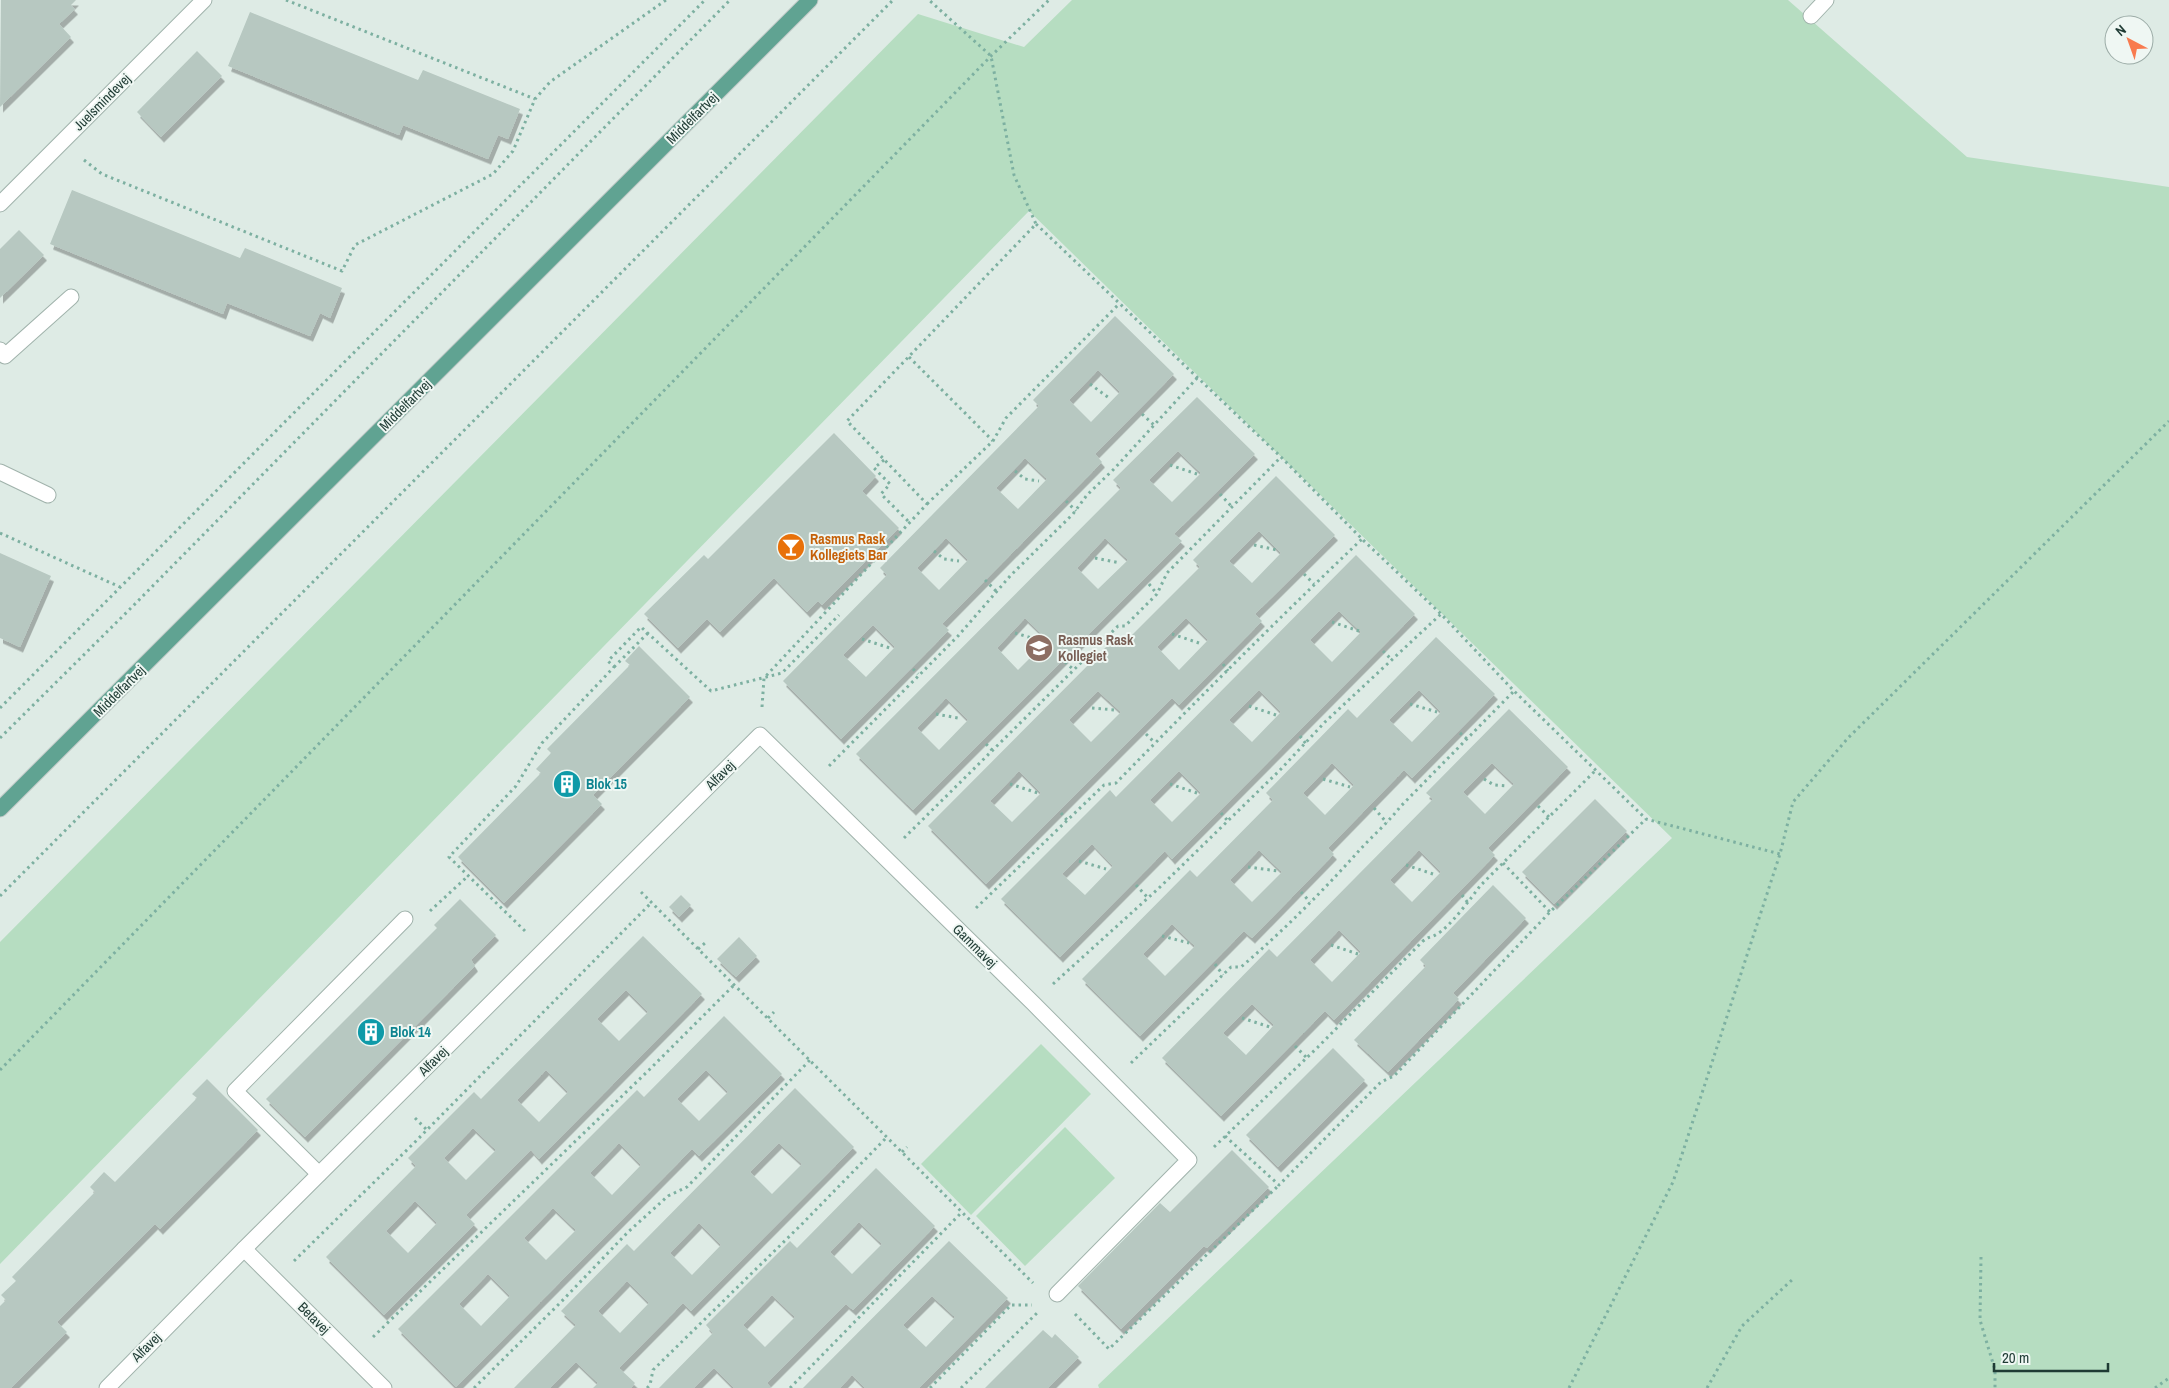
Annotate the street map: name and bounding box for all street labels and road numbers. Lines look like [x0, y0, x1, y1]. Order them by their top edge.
street label: Juelsmindevej [70, 70, 134, 134]
street label: Middelfartvej [662, 88, 722, 148]
street label: Middelfartvej [375, 375, 435, 435]
street label: Middelfartvej [89, 661, 149, 721]
street label: Alfavej [701, 756, 739, 794]
street label: Gammavej [949, 920, 1001, 972]
street label: Alfavej [414, 1042, 452, 1080]
street label: Betavej [294, 1298, 334, 1338]
street label: Alfavej [127, 1328, 165, 1366]

